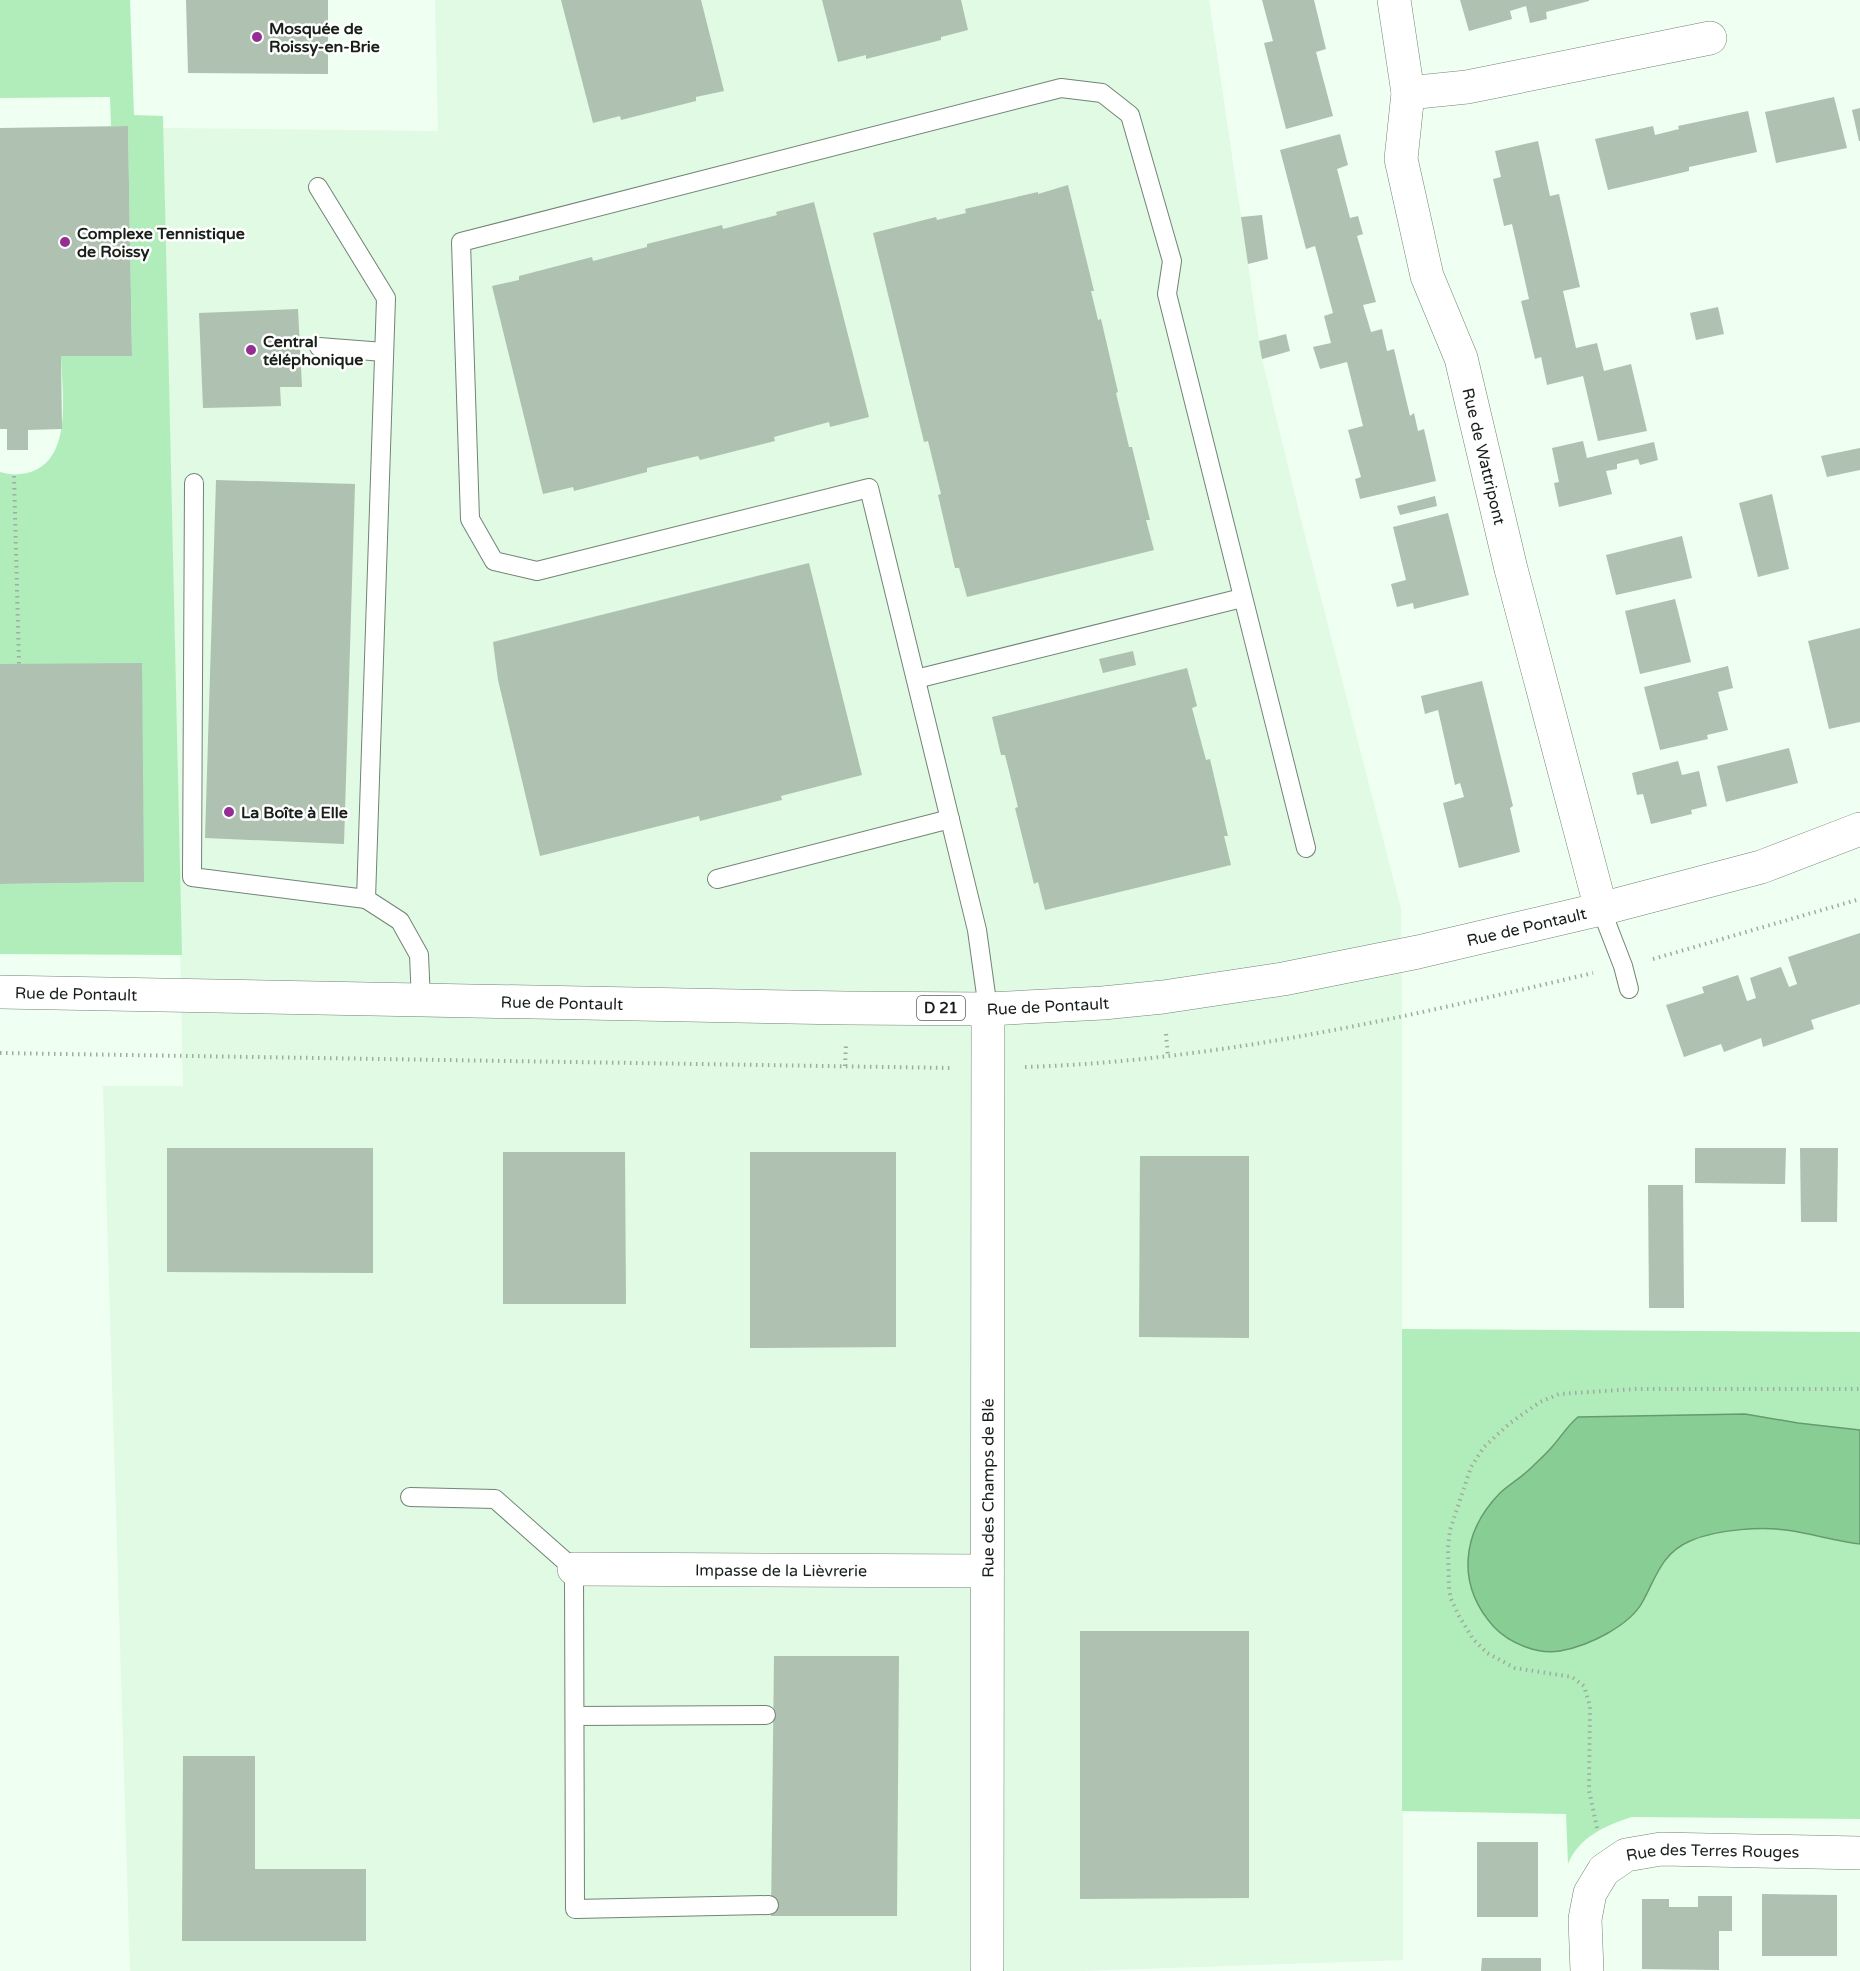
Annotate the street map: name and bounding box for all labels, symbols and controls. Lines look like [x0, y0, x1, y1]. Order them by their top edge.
place label: Mosquée de Roissy-en-Brie [269, 19, 380, 57]
marker: Mosquée de Roissy-en-Brie [250, 30, 264, 44]
place label: Complexe Tennistique de Roissy [77, 224, 245, 262]
marker: Complexe Tennistique de Roissy [58, 235, 72, 249]
place label: Central téléphonique [262, 332, 363, 370]
marker: Central téléphonique [244, 343, 258, 357]
street label: Rue de Wattripont [1457, 386, 1509, 527]
place label: La Boîte à Elle [241, 803, 348, 823]
marker: La Boîte à Elle [222, 805, 236, 819]
street label: Rue de Pontault [1465, 904, 1589, 951]
street label: Rue de Pontault [15, 983, 137, 1006]
street label: Rue de Pontault [500, 992, 623, 1015]
street label: Rue de Pontault [986, 993, 1110, 1020]
road number: D 21 [917, 996, 965, 1020]
street label: Rue des Champs de Blé [978, 1398, 999, 1578]
street label: Impasse de la Lièvrerie [695, 1561, 867, 1581]
street label: Rue des Terres Rouges [1624, 1840, 1800, 1866]

